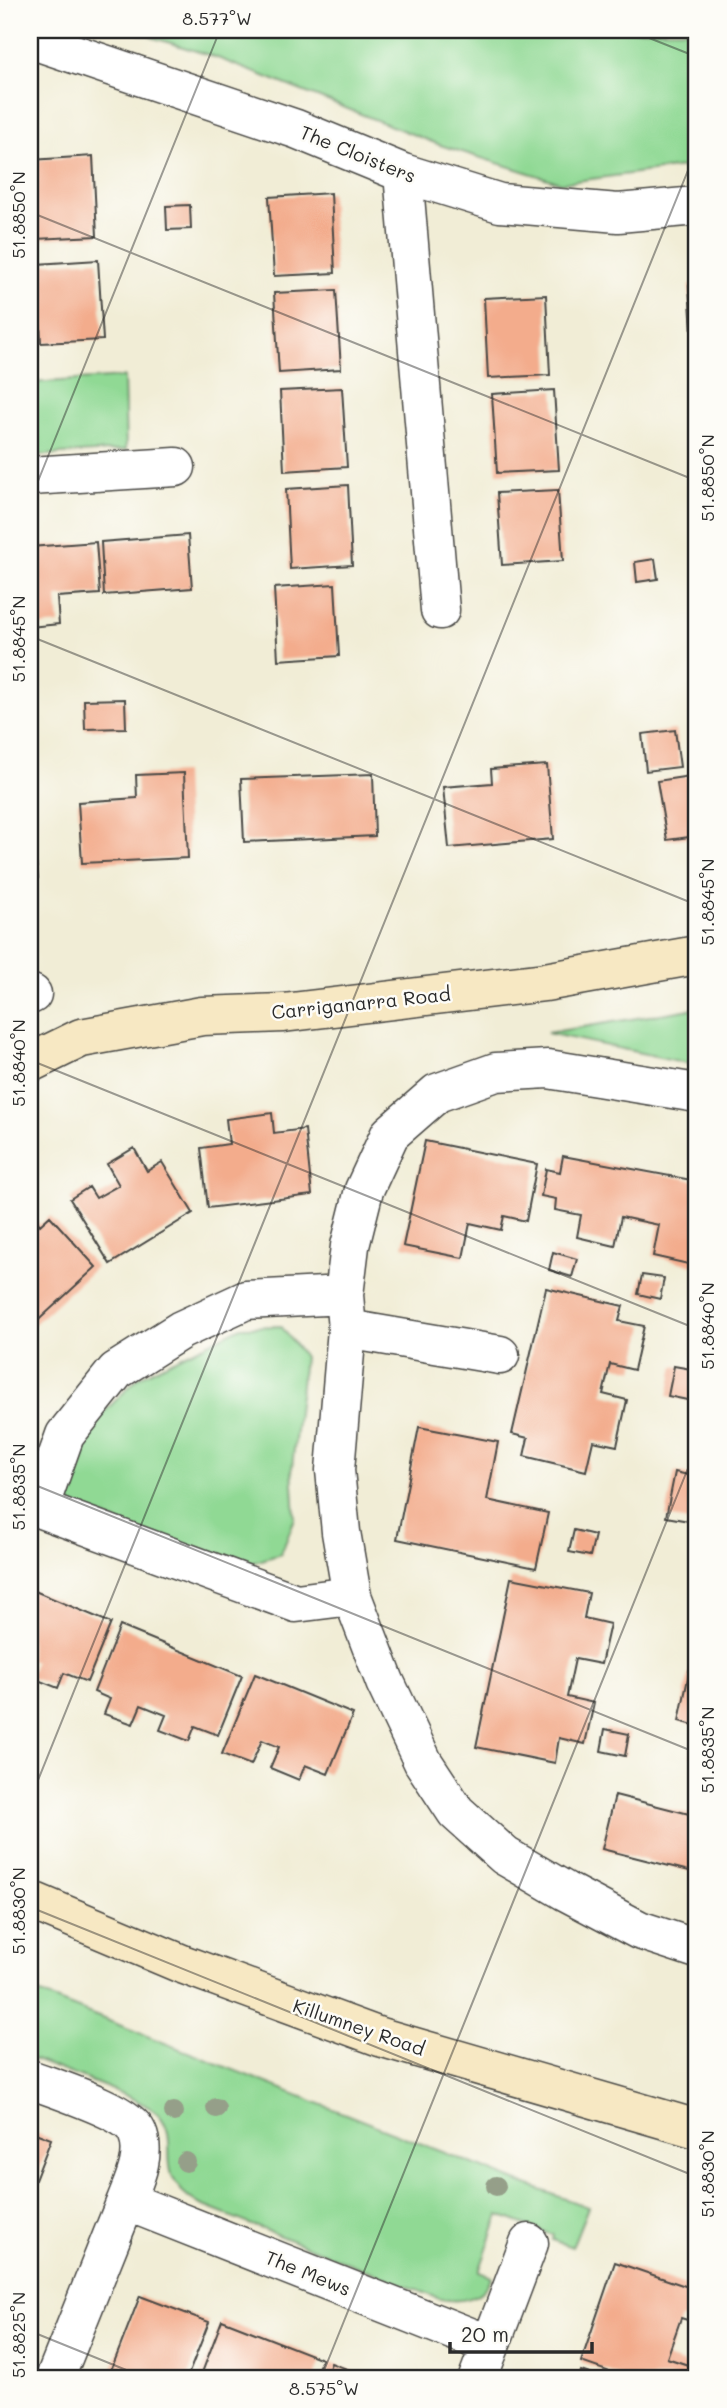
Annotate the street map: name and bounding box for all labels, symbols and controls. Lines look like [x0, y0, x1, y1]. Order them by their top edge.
text: 8.577°W [182, 6, 252, 30]
street label: The Cloisters [297, 119, 420, 188]
text: 51.8850°N [6, 171, 30, 259]
text: 51.8850°N [695, 434, 719, 522]
text: 51.8845°N [6, 596, 30, 682]
text: 51.8845°N [695, 859, 719, 945]
street label: Carriganarra Road [270, 981, 452, 1024]
text: 51.8840°N [6, 1019, 30, 1107]
text: 51.8840°N [695, 1282, 719, 1370]
text: 51.8835°N [6, 1444, 30, 1530]
text: 51.8835°N [695, 1707, 719, 1793]
text: 51.8830°N [6, 1867, 30, 1955]
street label: Killumney Road [290, 1992, 428, 2061]
text: 51.8830°N [695, 2130, 719, 2218]
street label: The Mews [262, 2244, 355, 2301]
text: 51.8825°N [6, 2292, 30, 2378]
scale bar [450, 2310, 592, 2354]
text: 20 m [461, 2320, 509, 2347]
text: 8.575°W [289, 2376, 359, 2400]

